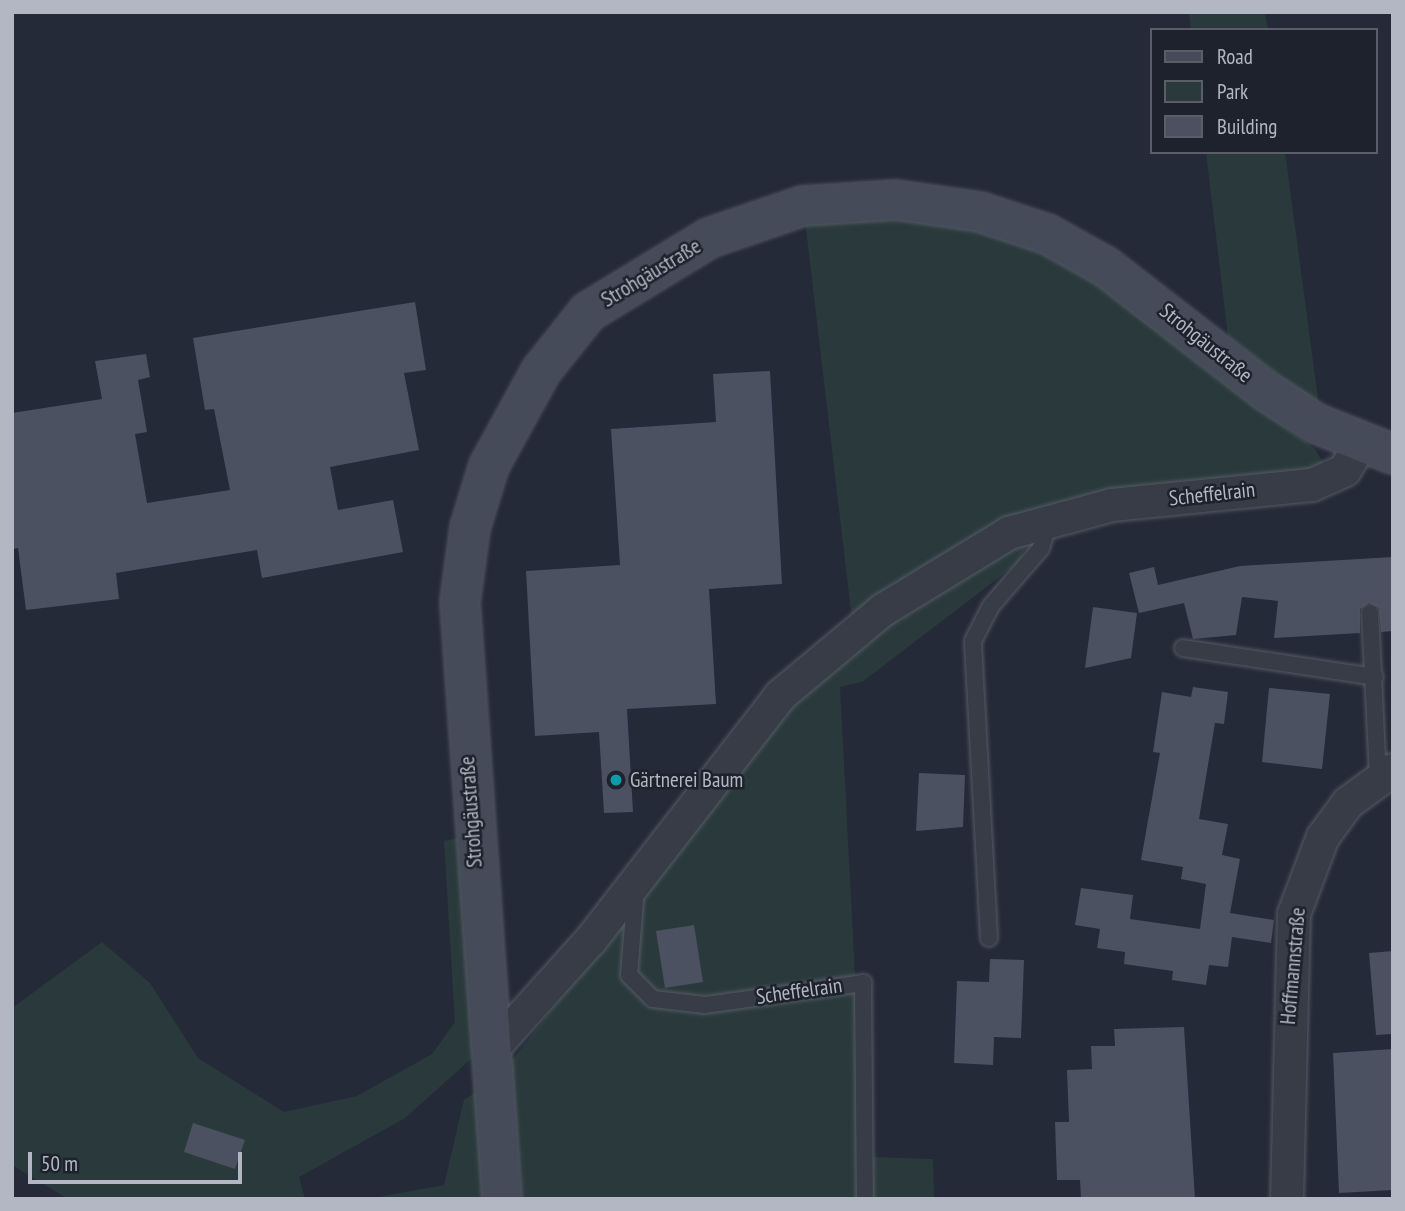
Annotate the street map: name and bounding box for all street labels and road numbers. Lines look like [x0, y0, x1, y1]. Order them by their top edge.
street label: Strohgäustraße [597, 234, 705, 312]
street label: Strohgäustraße [1155, 298, 1257, 388]
street label: Scheffelrain [1168, 477, 1256, 511]
street label: Strohgäustraße [455, 756, 487, 868]
street label: Hoffmannstraße [1275, 906, 1311, 1026]
street label: Scheffelrain [754, 973, 844, 1009]

